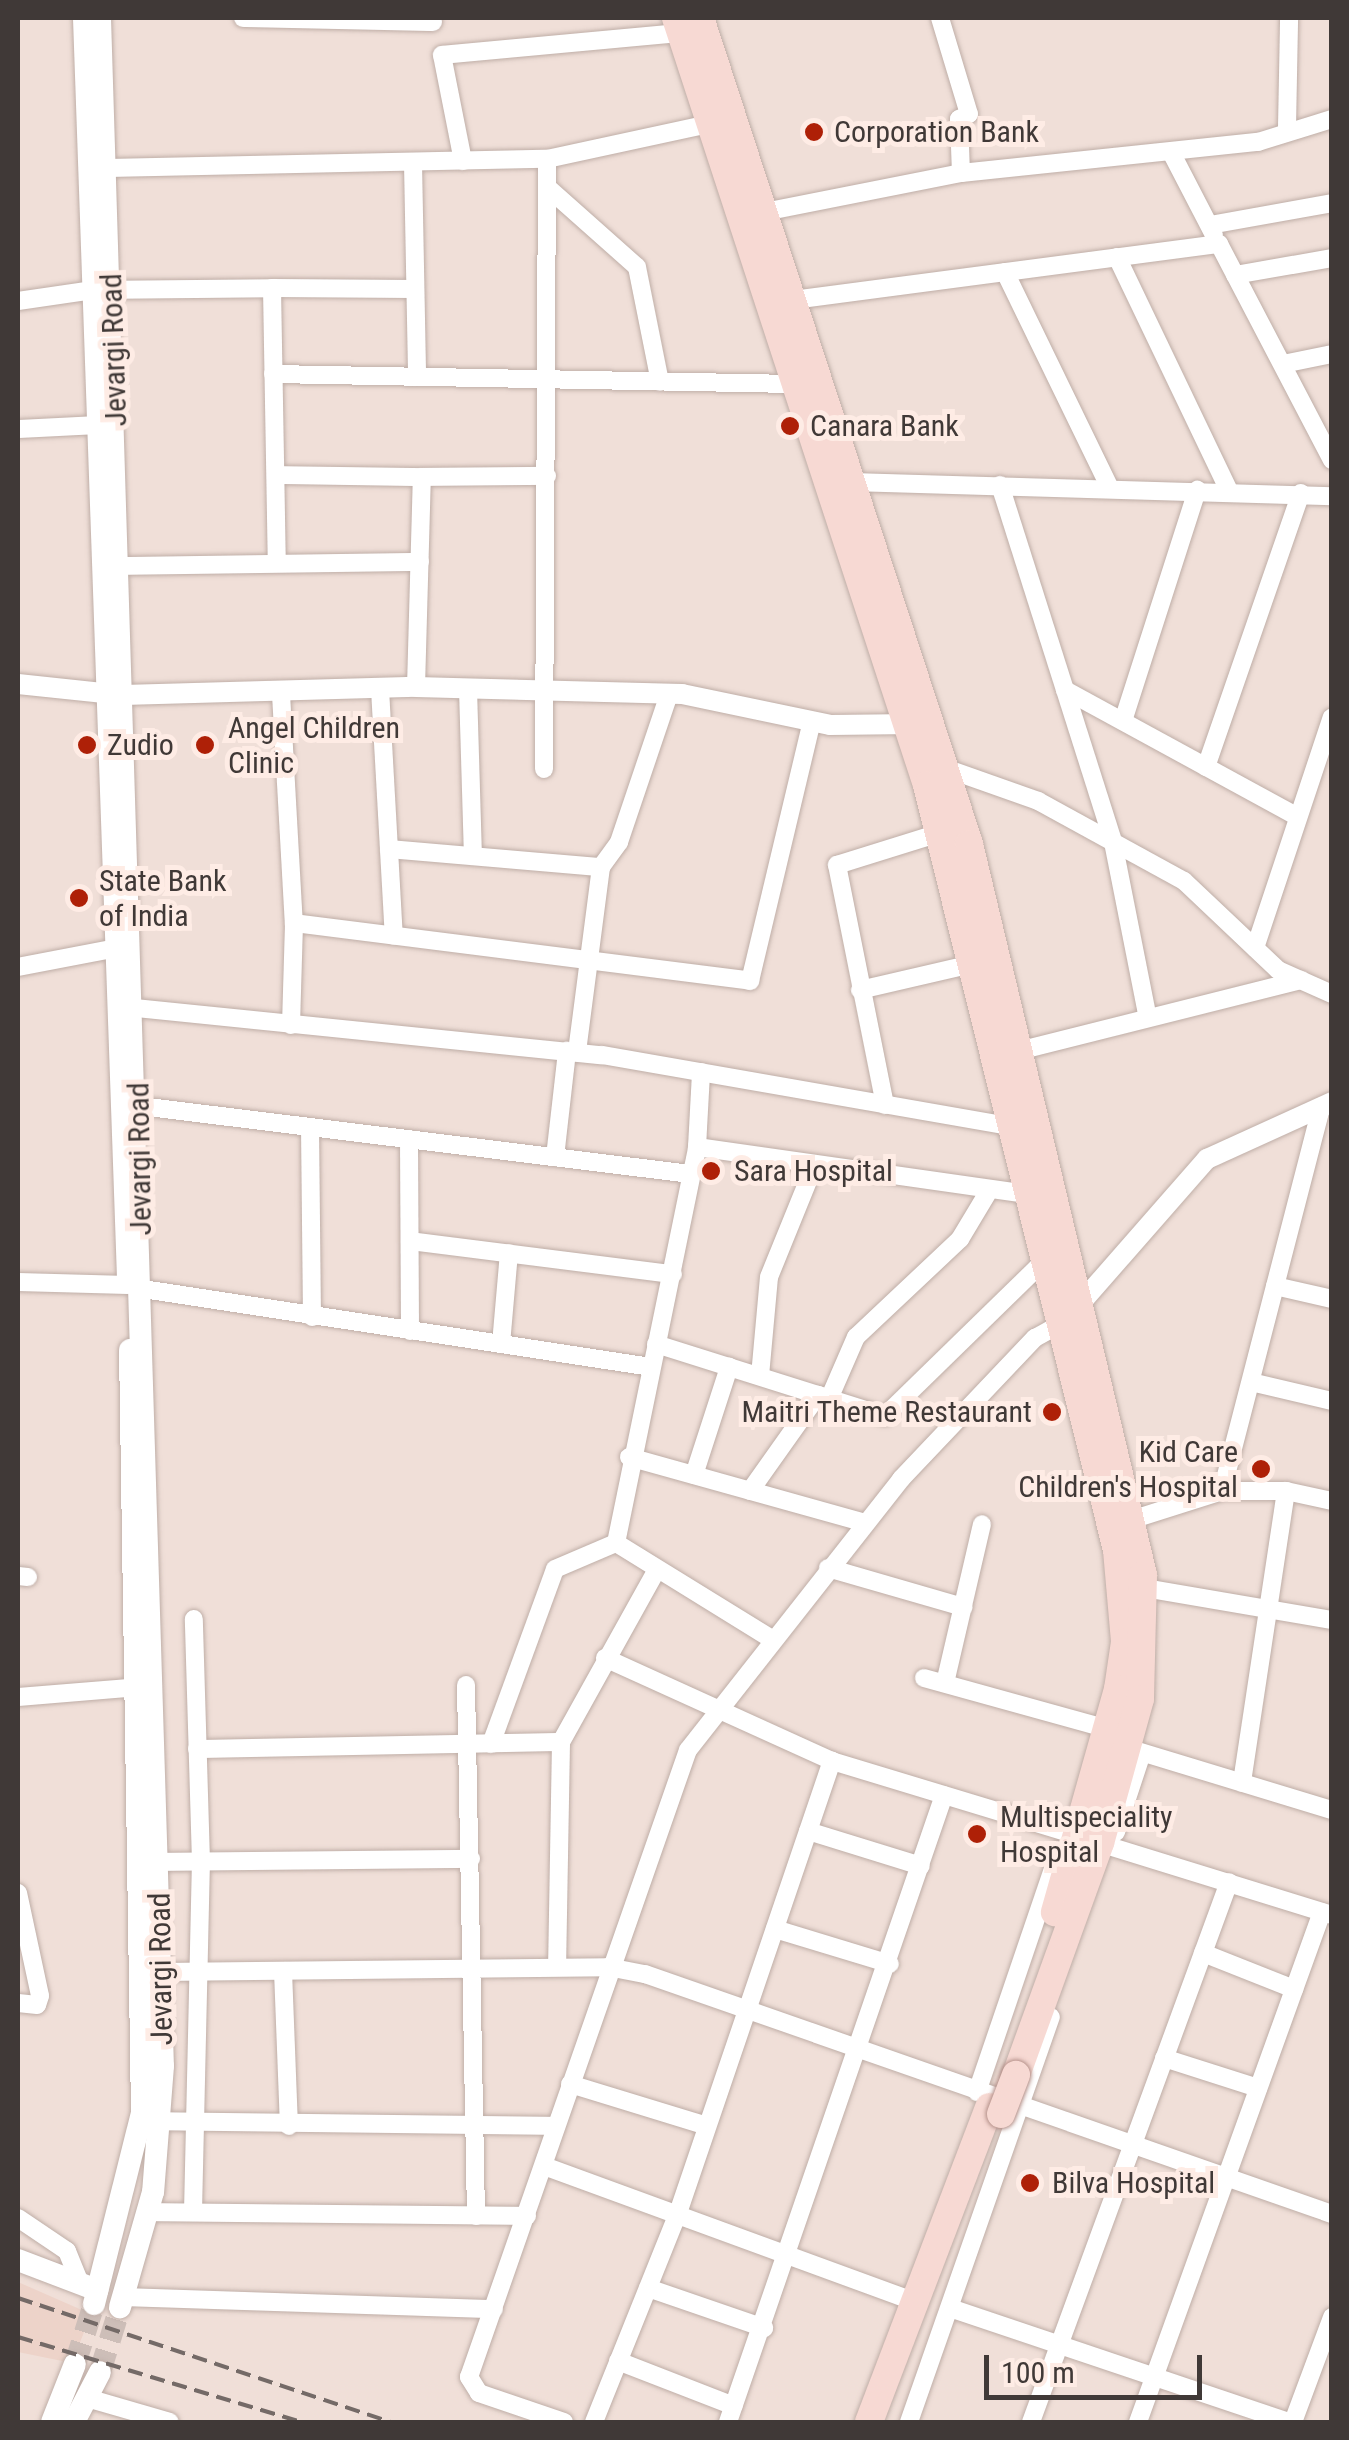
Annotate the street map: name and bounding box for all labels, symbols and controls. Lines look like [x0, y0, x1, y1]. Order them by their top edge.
place label: Corporation Bank [834, 114, 1039, 150]
marker: Corporation Bank [803, 121, 825, 143]
street label: Jevargi Road [93, 273, 135, 427]
place label: Canara Bank [810, 408, 959, 444]
marker: Canara Bank [779, 415, 801, 437]
place label: Angel Children Clinic [228, 710, 400, 780]
place label: Zudio [107, 727, 174, 763]
marker: Angel Children Clinic [192, 732, 218, 758]
marker: Zudio [76, 734, 98, 756]
place label: State Bank of India [99, 863, 226, 934]
marker: State Bank of India [68, 887, 90, 909]
street label: Jevargi Road [121, 1082, 159, 1236]
place label: Sara Hospital [734, 1153, 893, 1189]
marker: Sara Hospital [698, 1158, 724, 1184]
place label: Maitri Theme Restaurant [741, 1394, 1032, 1430]
marker: Maitri Theme Restaurant [1041, 1401, 1063, 1423]
place label: Kid Care Children's Hospital [1018, 1434, 1238, 1504]
marker: Kid Care Children's Hospital [1248, 1456, 1274, 1482]
place label: Multispeciality Hospital [1000, 1799, 1173, 1870]
marker: Multispeciality Hospital [964, 1821, 990, 1847]
street label: Jevargi Road [142, 1892, 180, 2046]
place label: Bilva Hospital [1052, 2165, 1215, 2201]
marker: Bilva Hospital [1017, 2170, 1043, 2196]
scale bar [989, 2335, 1206, 2397]
text: 100 m [1001, 2355, 1075, 2390]

